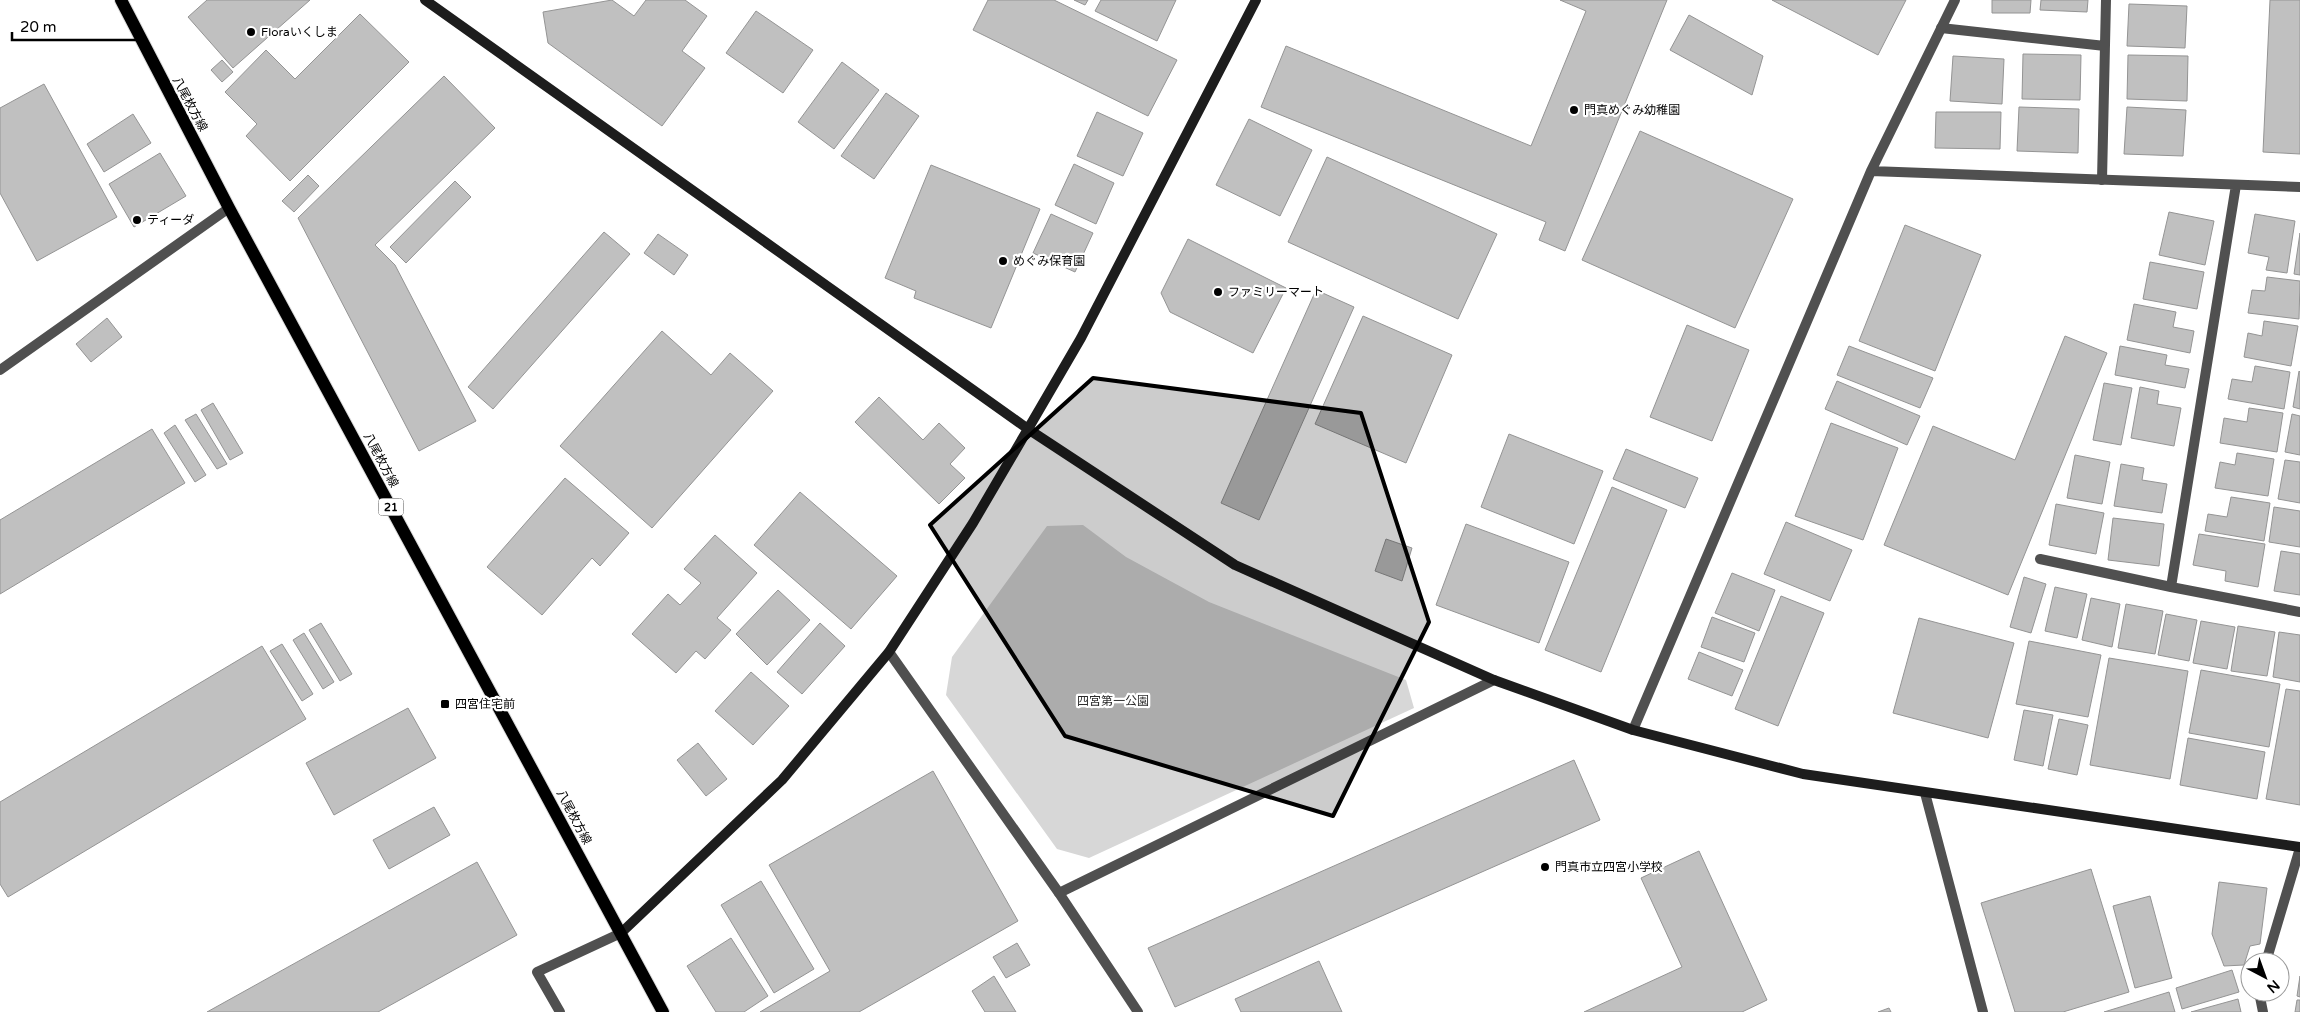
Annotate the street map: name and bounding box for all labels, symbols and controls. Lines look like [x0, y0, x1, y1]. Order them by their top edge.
scale bar [12, 10, 138, 42]
text: 20 m [20, 18, 57, 36]
place label: Floraいくしま [261, 25, 338, 39]
marker: Floraいくしま [245, 26, 257, 38]
street label: 八尾枚方線 [170, 74, 210, 134]
place label: 門真めぐみ幼稚園 [1584, 103, 1680, 117]
marker: 門真めぐみ幼稚園 [1568, 104, 1580, 116]
place label: ティーダ [147, 213, 194, 227]
marker: ティーダ [131, 214, 143, 226]
place label: めぐみ保育園 [1013, 254, 1085, 268]
marker: めぐみ保育園 [997, 255, 1009, 267]
place label: ファミリーマート [1228, 285, 1324, 299]
marker: ファミリーマート [1212, 286, 1224, 298]
street label: 八尾枚方線 [361, 430, 401, 490]
road number: 21 [378, 498, 404, 516]
park label: 四宮第一公園 [1077, 694, 1149, 708]
place label: 四宮住宅前 [455, 697, 515, 711]
marker: 四宮住宅前 [439, 698, 451, 710]
street label: 八尾枚方線 [554, 787, 594, 847]
place label: 門真市立四宮小学校 [1555, 860, 1663, 874]
marker: 門真市立四宮小学校 [1539, 861, 1551, 873]
north arrow [2240, 952, 2290, 1002]
text: N [2263, 976, 2283, 997]

